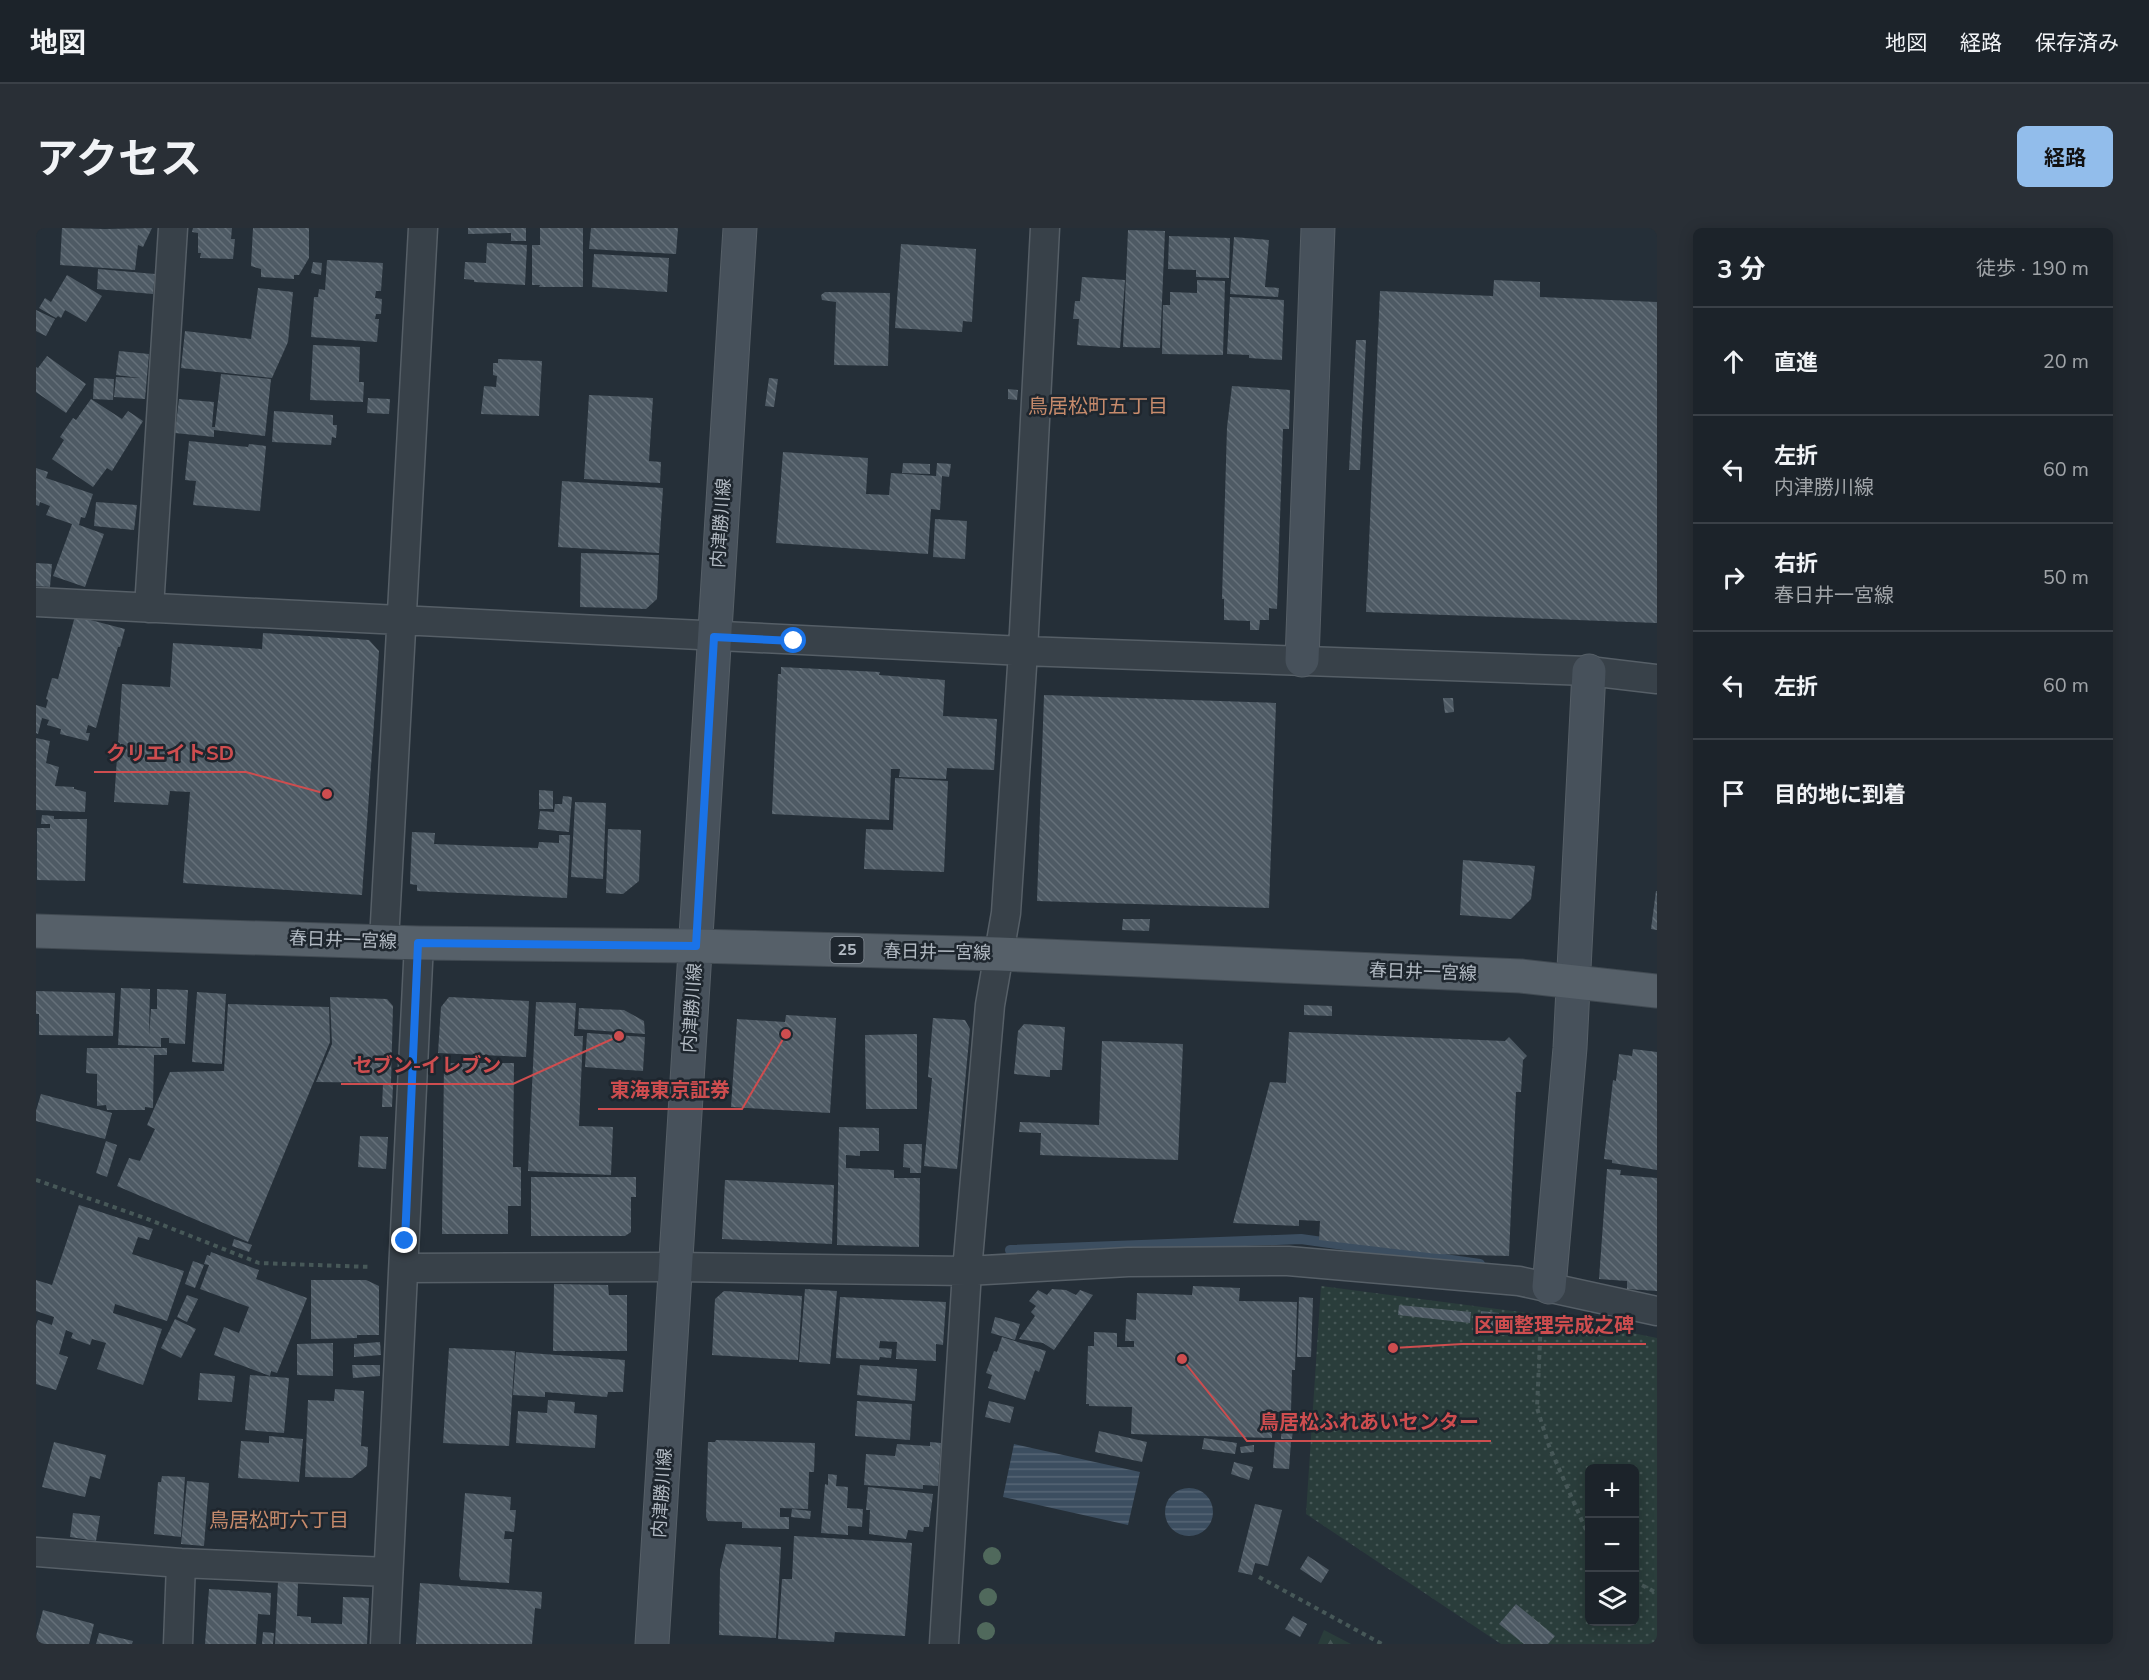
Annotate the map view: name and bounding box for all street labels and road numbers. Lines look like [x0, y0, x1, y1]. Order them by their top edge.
street label: 内津勝川線 [706, 477, 736, 569]
street label: 春日井一宮線 [289, 926, 397, 954]
road number: 25 [830, 937, 864, 963]
street label: 春日井一宮線 [883, 939, 991, 965]
street label: 春日井一宮線 [1369, 958, 1477, 986]
street label: 内津勝川線 [677, 962, 707, 1054]
street label: 内津勝川線 [647, 1447, 677, 1539]

